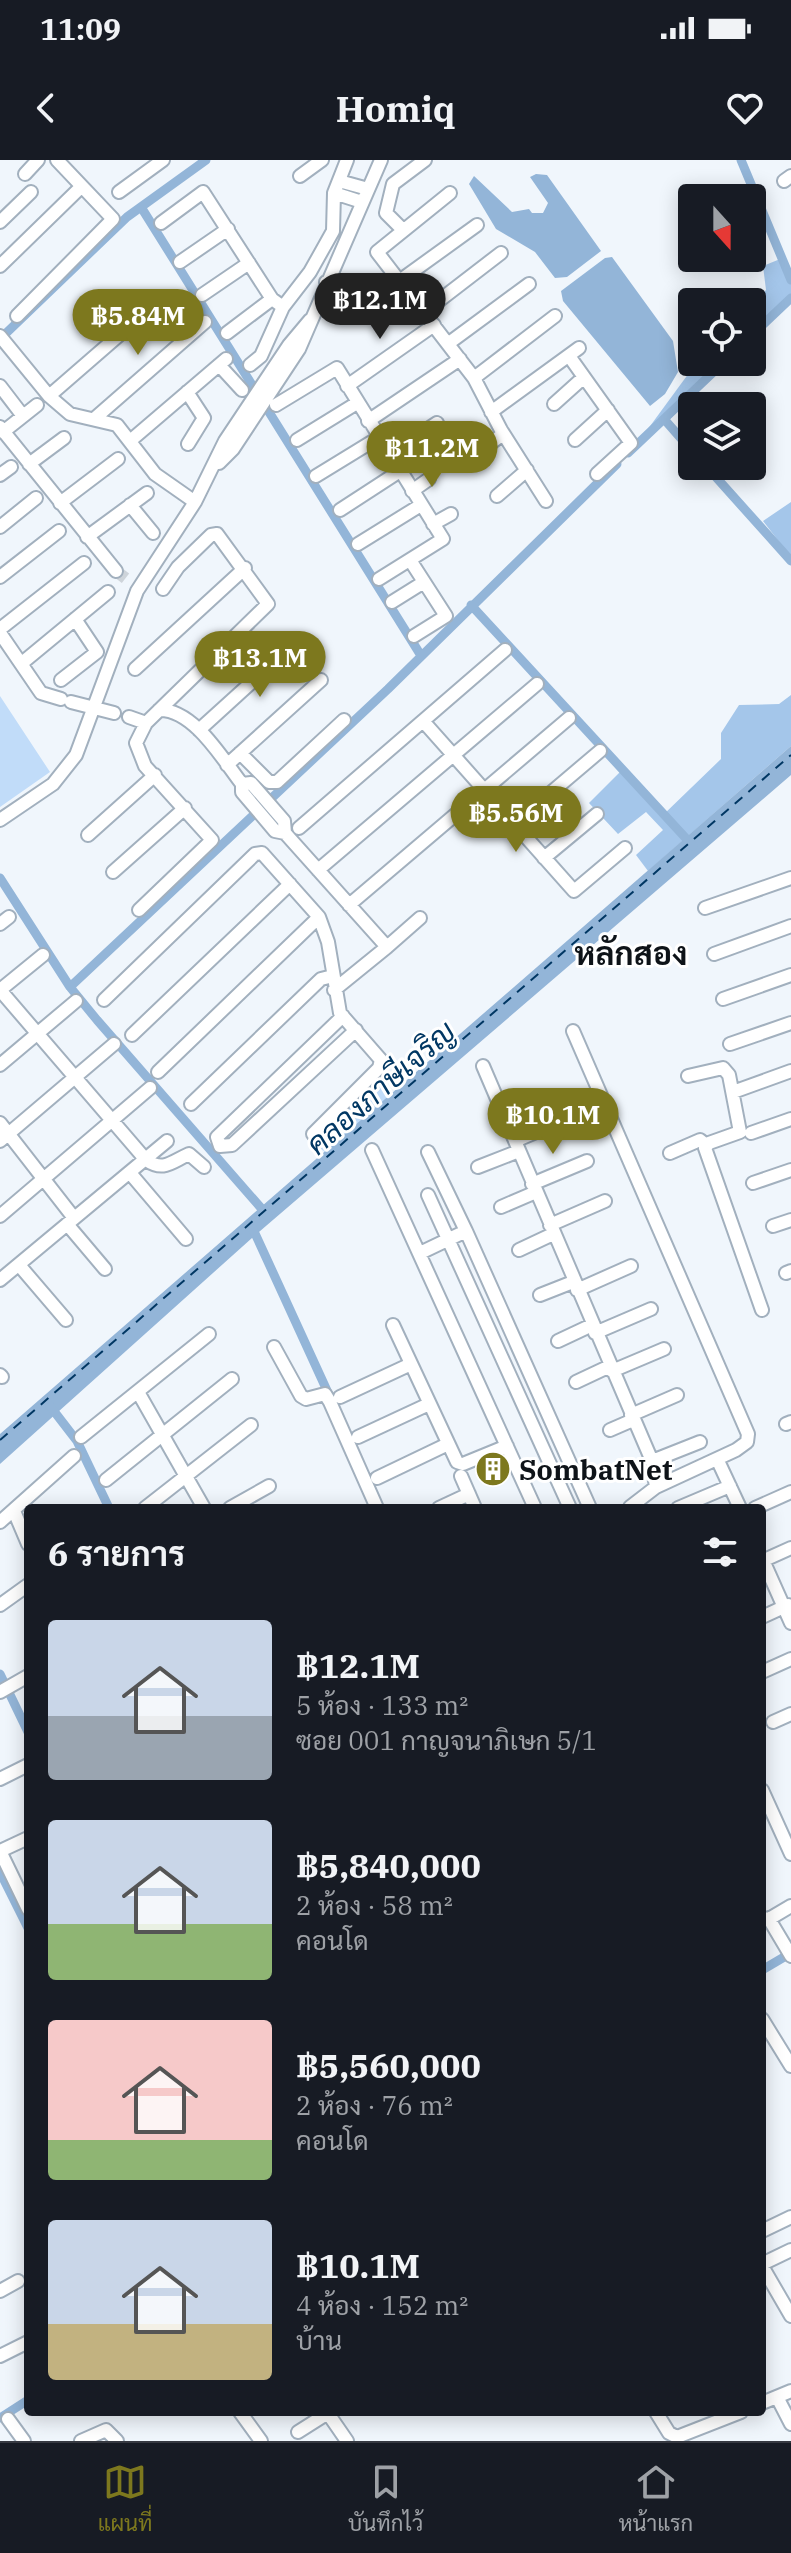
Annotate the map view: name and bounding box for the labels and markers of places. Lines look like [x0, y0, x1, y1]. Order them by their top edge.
pin: ฿12.1M [315, 273, 445, 341]
pin: ฿5.84M [73, 289, 203, 357]
pin: ฿11.2M [367, 421, 497, 489]
pin: ฿13.1M [195, 631, 325, 699]
pin: ฿5.56M [451, 786, 581, 854]
pin: ฿10.1M [488, 1088, 618, 1156]
building icon: SombatNet [474, 1450, 512, 1488]
place label: SombatNet [519, 1451, 672, 1488]

